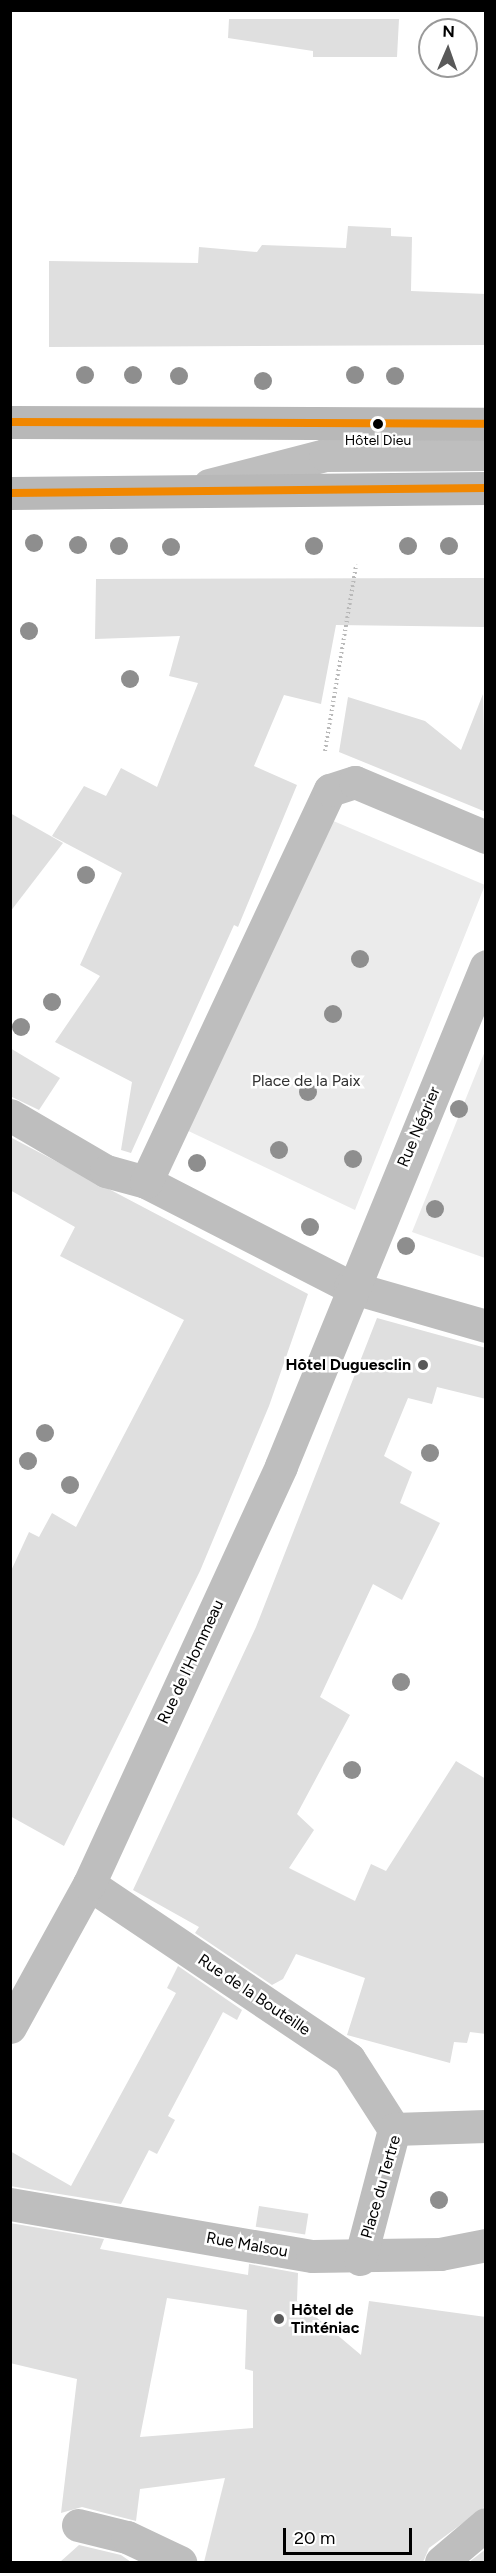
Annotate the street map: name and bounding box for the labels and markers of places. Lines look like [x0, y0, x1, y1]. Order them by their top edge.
marker: Hôtel Dieu [372, 418, 384, 430]
place label: Hôtel Dieu [345, 433, 411, 449]
place label: Hôtel Duguesclin [286, 1355, 411, 1375]
marker: Hôtel Duguesclin [416, 1358, 430, 1372]
place label: Hôtel de Tinténiac [291, 2300, 359, 2338]
marker: Hôtel de Tinténiac [272, 2312, 286, 2326]

